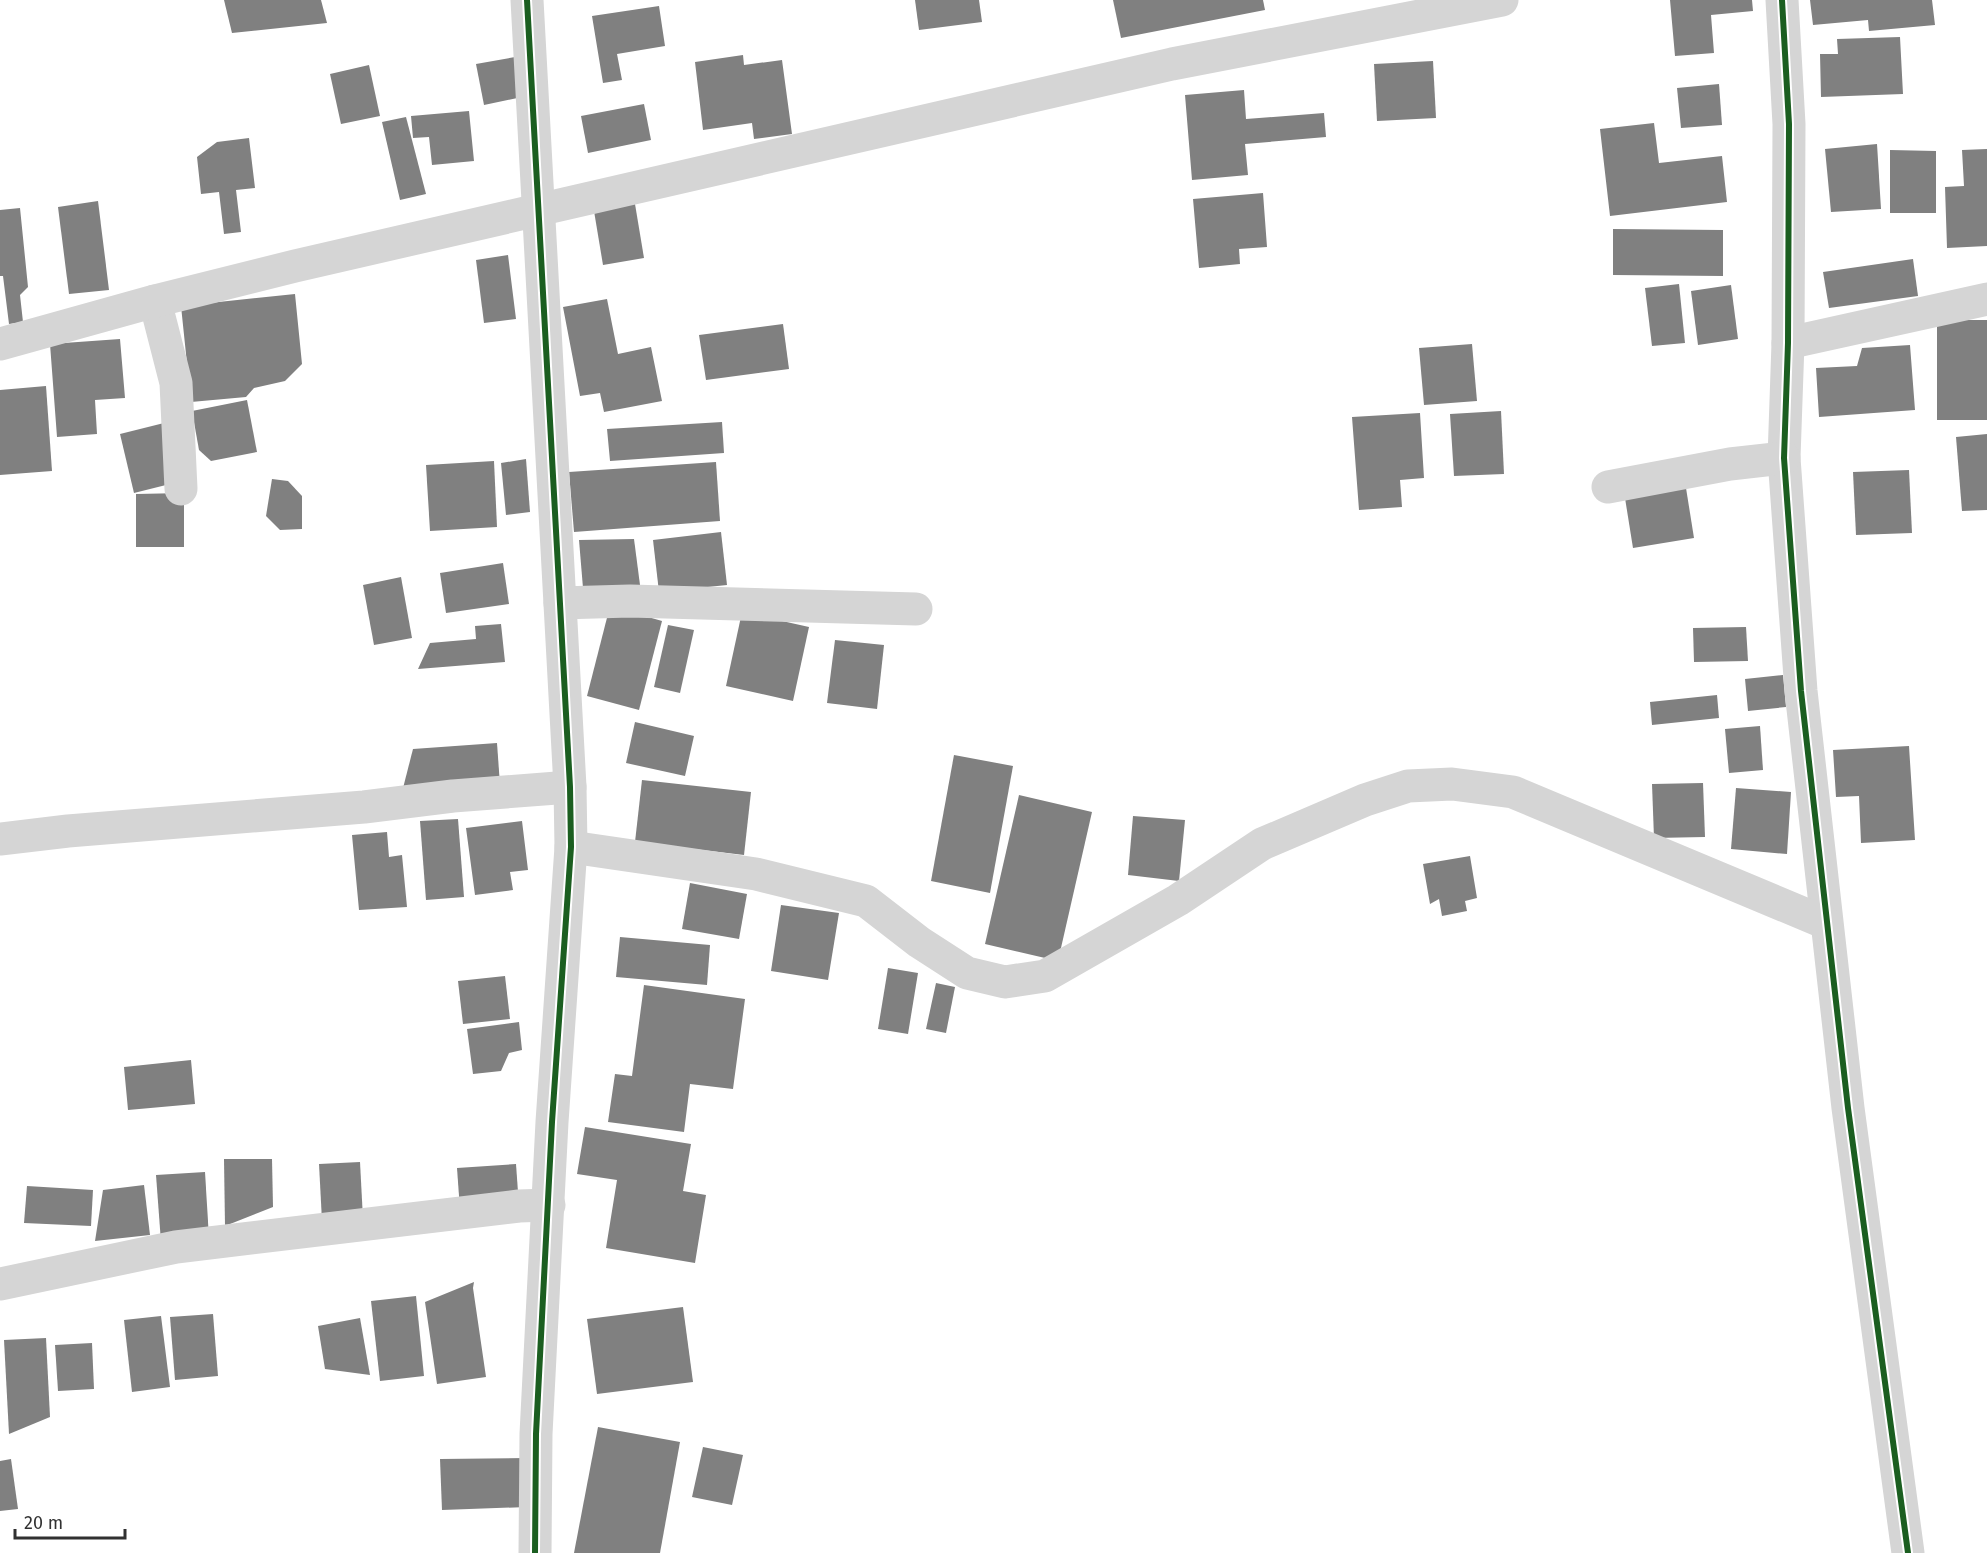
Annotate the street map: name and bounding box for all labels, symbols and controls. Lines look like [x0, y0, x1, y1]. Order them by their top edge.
scale bar [15, 1502, 124, 1540]
text: 20 m [24, 1512, 63, 1534]

